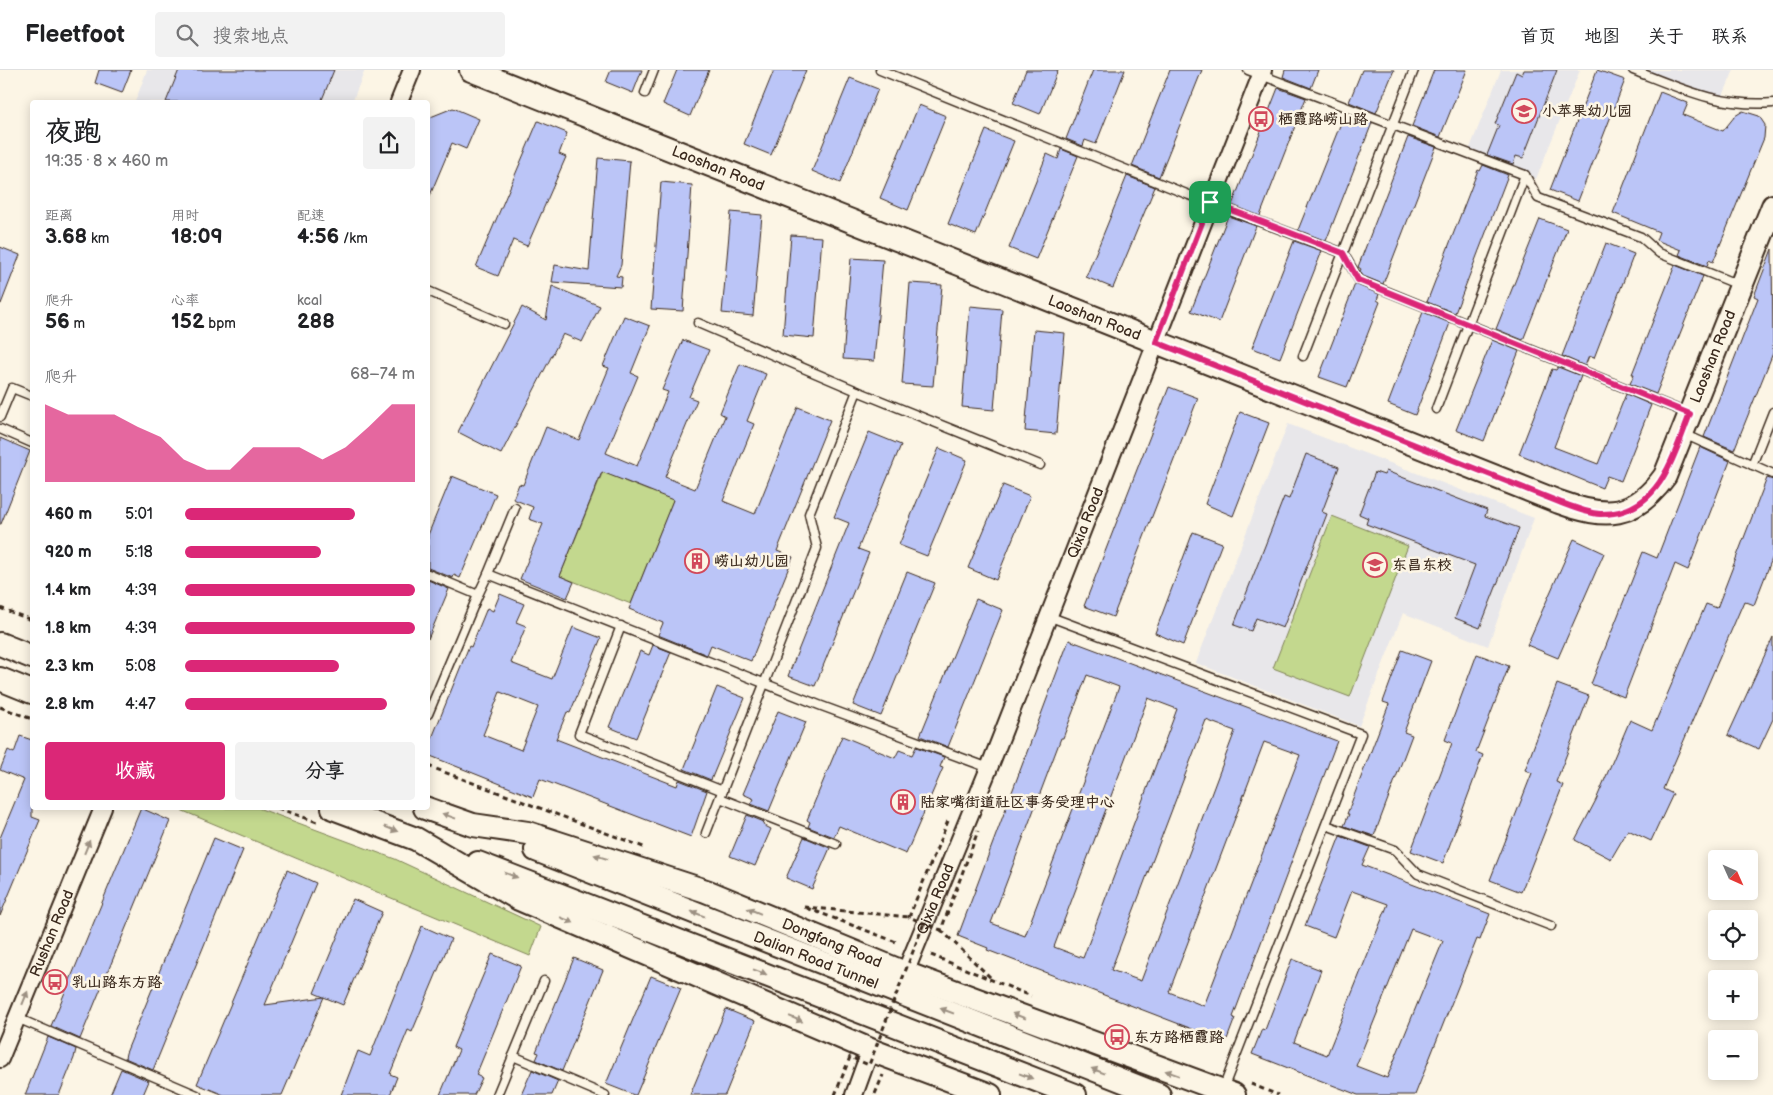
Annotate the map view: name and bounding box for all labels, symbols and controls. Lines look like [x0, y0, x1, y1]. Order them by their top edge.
search box [155, 12, 505, 57]
text: Fleetfoot [25, 20, 125, 49]
icon: search [173, 21, 201, 49]
text: 搜索地点 [213, 25, 289, 48]
text: 首页 [1520, 26, 1556, 47]
text: 地图 [1584, 26, 1620, 47]
text: 关于 [1648, 26, 1684, 47]
text: 联系 [1712, 26, 1748, 47]
school or university icon: 小苹果幼儿园 [1511, 98, 1537, 124]
place label: 小苹果幼儿园 [1542, 102, 1632, 121]
bus stop icon: 栖霞路崂山路 [1248, 106, 1274, 132]
place label: 栖霞路崂山路 [1278, 110, 1368, 129]
text: 夜跑 [45, 116, 101, 149]
button: share [363, 117, 415, 169]
street label: Laoshan Road [669, 141, 767, 195]
text: 19:35 · 8 × 460 m [45, 152, 168, 171]
pin [1189, 181, 1231, 223]
icon: arrive [1196, 188, 1224, 216]
text: 距离 [45, 207, 73, 224]
text: 用时 [171, 207, 199, 224]
text: 配速 [297, 207, 325, 224]
text: 3.68 [45, 224, 87, 249]
text: 18:09 [171, 224, 223, 249]
text: 4:56 [297, 224, 339, 249]
text: km [87, 230, 109, 247]
text: /km [339, 230, 368, 247]
street label: Laoshan Road [1045, 291, 1144, 345]
text: 爬升 [45, 292, 73, 309]
text: 心率 [171, 292, 199, 309]
text: kcal [297, 292, 322, 309]
street label: Laoshan Road [1686, 307, 1740, 406]
text: 56 [45, 309, 70, 334]
text: 152 [171, 309, 205, 334]
text: 288 [297, 309, 335, 334]
text: m [70, 315, 85, 332]
text: bpm [205, 315, 236, 332]
text: 68–74 m [350, 365, 415, 384]
text: 爬升 [45, 368, 77, 387]
street label: Qixia Road [1063, 485, 1108, 561]
text: 460 m [45, 505, 92, 524]
text: 5:01 [125, 505, 153, 524]
text: 920 m [45, 543, 92, 562]
text: 5:18 [125, 543, 153, 562]
building icon: 崂山幼儿园 [684, 548, 710, 574]
place label: 崂山幼儿园 [714, 552, 789, 571]
school or university icon: 东昌东校 [1362, 552, 1388, 578]
place label: 东昌东校 [1392, 556, 1452, 575]
text: 1.4 km [45, 581, 91, 600]
text: 4:39 [125, 581, 157, 600]
text: 1.8 km [45, 619, 91, 638]
text: 4:39 [125, 619, 157, 638]
text: 2.3 km [45, 657, 94, 676]
text: 5:08 [125, 657, 156, 676]
text: 2.8 km [45, 695, 94, 714]
text: 4:47 [125, 695, 156, 714]
button: 收藏 [45, 742, 225, 800]
button: 分享 [235, 742, 415, 800]
building icon: 陆家嘴街道社区事务受理中心 [890, 789, 916, 815]
place label: 陆家嘴街道社区事务受理中心 [920, 793, 1115, 812]
one-way arrow [441, 812, 456, 820]
one-way arrow [384, 825, 399, 833]
one-way arrow [83, 840, 91, 854]
north arrow [1708, 850, 1758, 900]
map controls [1708, 850, 1758, 1080]
one-way arrow [594, 853, 609, 860]
street label: Qixia Road [912, 861, 958, 937]
one-way arrow [504, 872, 518, 880]
street label: Rushan Road [25, 887, 78, 979]
one-way arrow [747, 907, 761, 915]
one-way arrow [690, 909, 705, 917]
button: locate [1708, 910, 1758, 960]
street label: Dongfang Road [779, 914, 885, 972]
one-way arrow [560, 917, 574, 925]
street label: Dalian Road Tunnel [751, 927, 881, 993]
bus stop icon: 乳山路东方路 [42, 969, 68, 995]
one-way arrow [753, 969, 767, 977]
button: + [1708, 970, 1758, 1020]
place label: 乳山路东方路 [72, 973, 162, 992]
one-way arrow [22, 990, 29, 1005]
one-way arrow [939, 1007, 954, 1015]
one-way arrow [1012, 1012, 1027, 1019]
one-way arrow [789, 1016, 803, 1024]
bus stop icon: 东方路栖霞路 [1104, 1024, 1130, 1050]
place label: 东方路栖霞路 [1134, 1028, 1224, 1047]
button: − [1708, 1030, 1758, 1080]
one-way arrow [1090, 1067, 1105, 1075]
one-way arrow [1164, 1069, 1179, 1076]
one-way arrow [1018, 1073, 1033, 1080]

